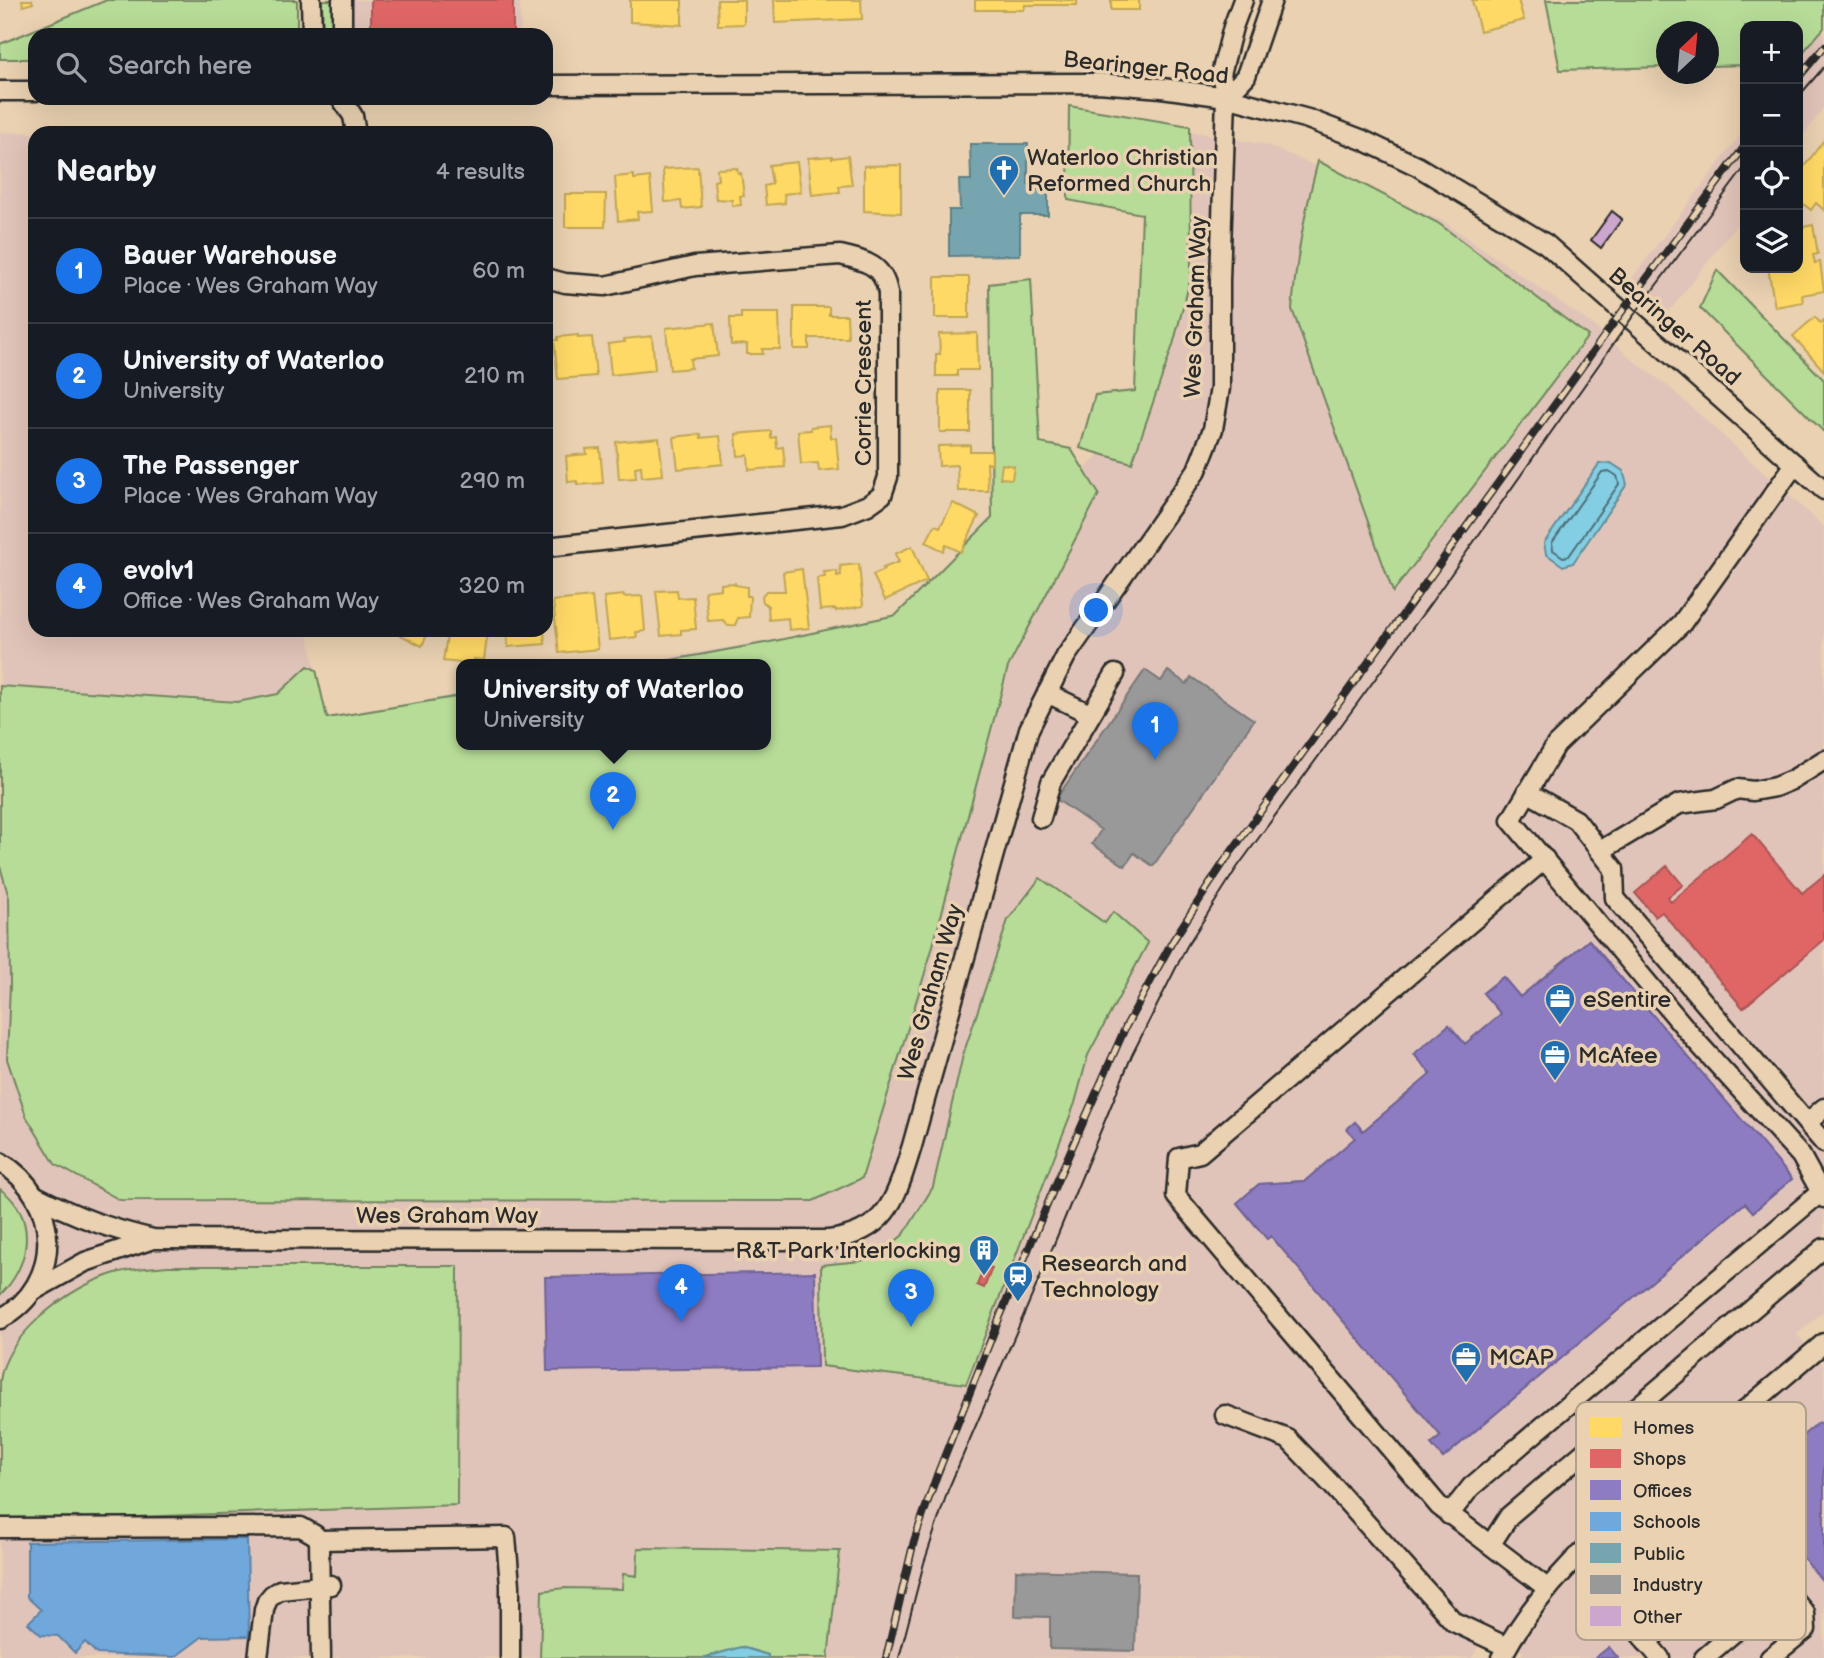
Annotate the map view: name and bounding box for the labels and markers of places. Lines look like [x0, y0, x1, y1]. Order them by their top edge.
place label: Waterloo Christian Reformed Church [1027, 144, 1218, 198]
church icon: Waterloo Christian Reformed Church [987, 153, 1021, 197]
pin: 1 [1132, 702, 1178, 760]
pin: 2 [590, 772, 636, 830]
office icon: eSentire [1543, 982, 1577, 1026]
place label: eSentire [1583, 986, 1671, 1014]
office icon: McAfee [1538, 1038, 1572, 1082]
place label: McAfee [1578, 1042, 1658, 1070]
building icon: R&T Park Interlocking [967, 1233, 1001, 1277]
place label: R&T Park Interlocking [735, 1237, 961, 1265]
place label: Research and Technology [1041, 1250, 1187, 1304]
station icon: Research and Technology [1001, 1259, 1035, 1303]
pin: 4 [658, 1264, 704, 1322]
pin: 3 [888, 1269, 934, 1327]
office icon: MCAP [1449, 1340, 1483, 1384]
place label: MCAP [1489, 1344, 1554, 1372]

